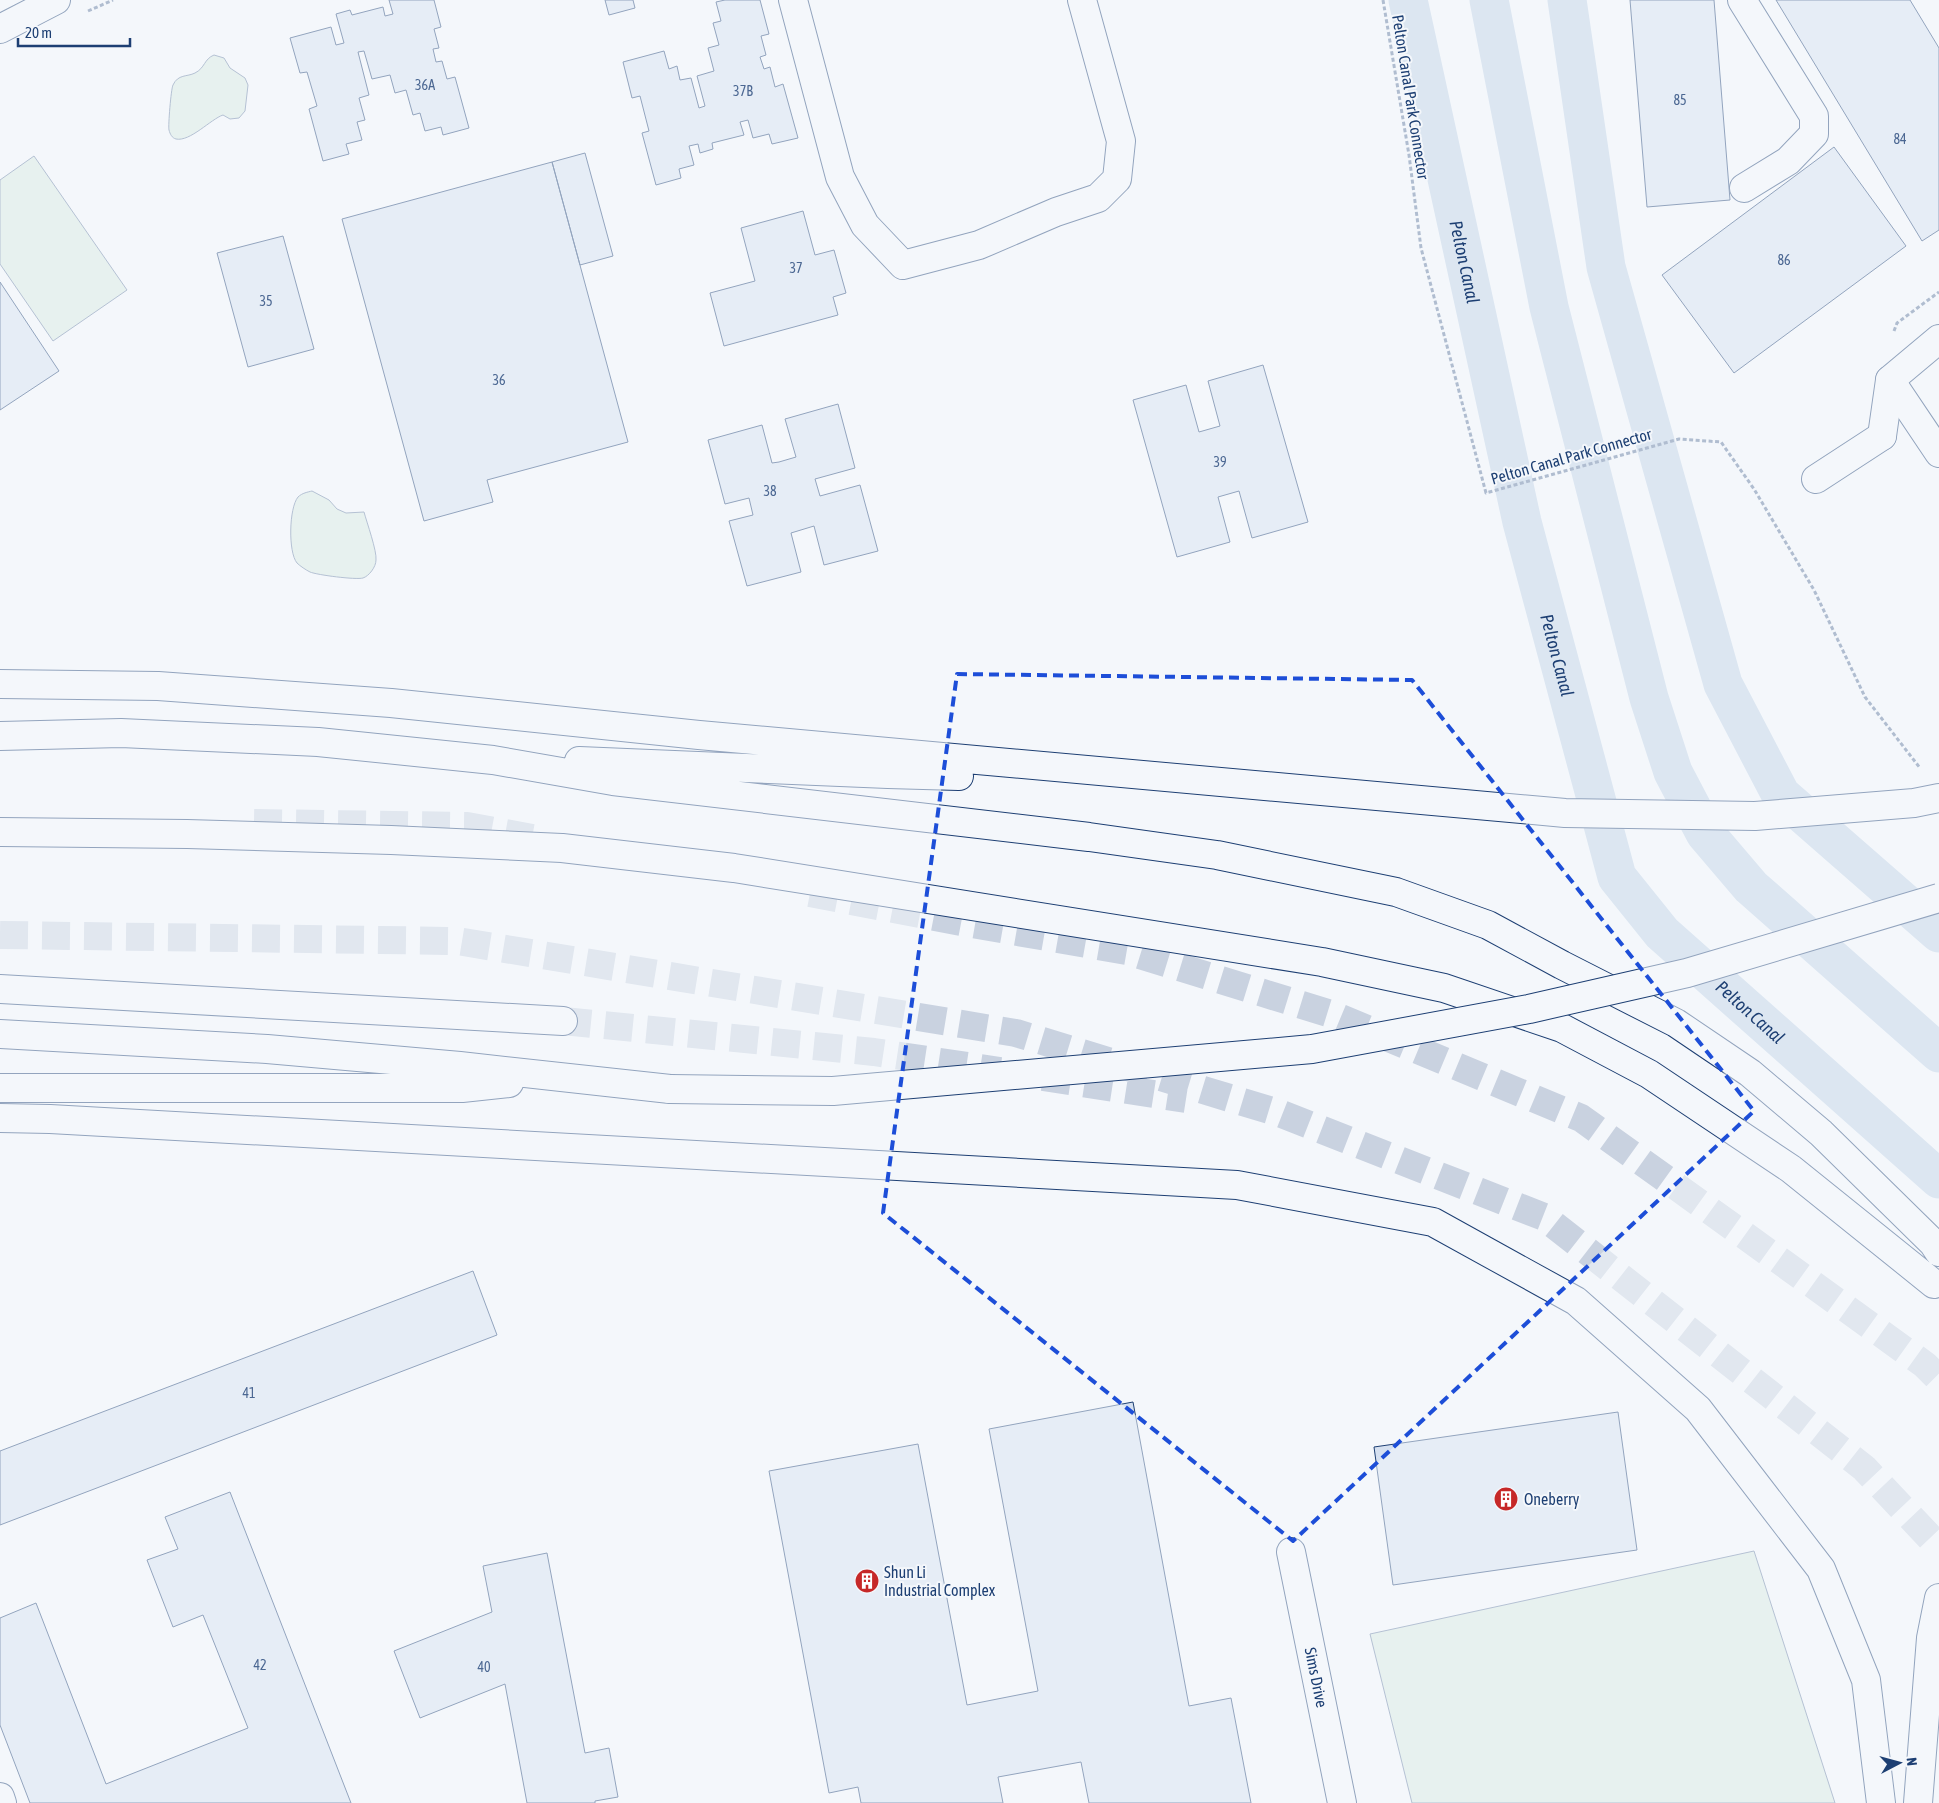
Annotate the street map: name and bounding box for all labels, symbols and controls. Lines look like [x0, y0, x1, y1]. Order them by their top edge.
street label: Pelton Canal Park Connector [1389, 13, 1433, 181]
scale bar [18, 15, 130, 47]
text: 20 m [25, 24, 52, 41]
house number: 36A [415, 77, 435, 93]
house number: 37B [733, 83, 753, 99]
house number: 85 [1673, 92, 1687, 108]
house number: 84 [1893, 131, 1907, 147]
water label: Pelton Canal [1446, 218, 1484, 305]
house number: 86 [1777, 252, 1791, 268]
house number: 37 [789, 260, 803, 276]
house number: 35 [259, 293, 273, 309]
house number: 36 [492, 372, 506, 388]
street label: Pelton Canal Park Connector [1489, 424, 1654, 488]
house number: 39 [1213, 454, 1227, 470]
house number: 38 [763, 483, 777, 499]
water label: Pelton Canal [1537, 611, 1579, 699]
water label: Pelton Canal [1712, 976, 1789, 1048]
house number: 41 [242, 1385, 256, 1401]
building icon: Oneberry [1493, 1486, 1519, 1512]
place label: Oneberry [1524, 1490, 1580, 1509]
place label: Shun Li Industrial Complex [884, 1563, 996, 1600]
building icon: Shun Li Industrial Complex [854, 1568, 880, 1594]
street label: Sims Drive [1302, 1646, 1331, 1709]
house number: 42 [253, 1657, 267, 1673]
house number: 40 [477, 1659, 491, 1675]
north arrow [1874, 1738, 1924, 1788]
text: N [1904, 1757, 1920, 1767]

